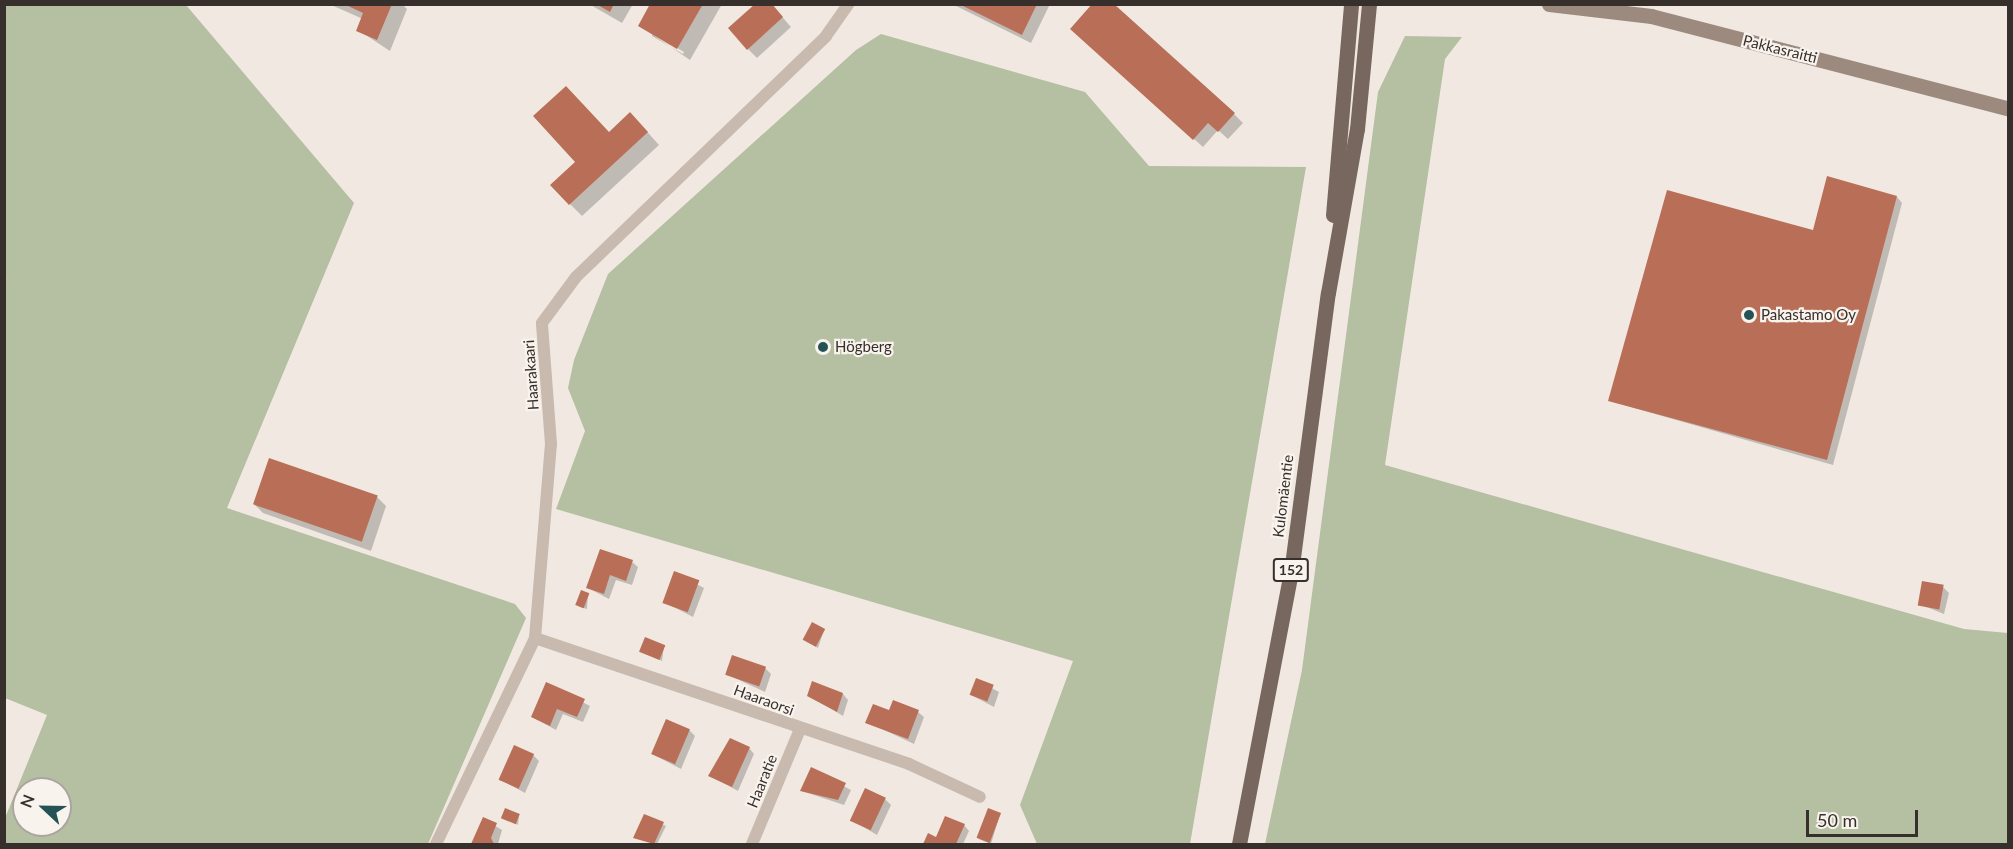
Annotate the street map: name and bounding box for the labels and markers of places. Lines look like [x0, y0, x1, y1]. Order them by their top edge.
place label: Pakastamo Oy [1761, 306, 1856, 324]
marker: Pakastamo Oy [1742, 308, 1756, 322]
place label: Högberg [835, 338, 892, 356]
marker: Högberg [816, 340, 830, 354]

